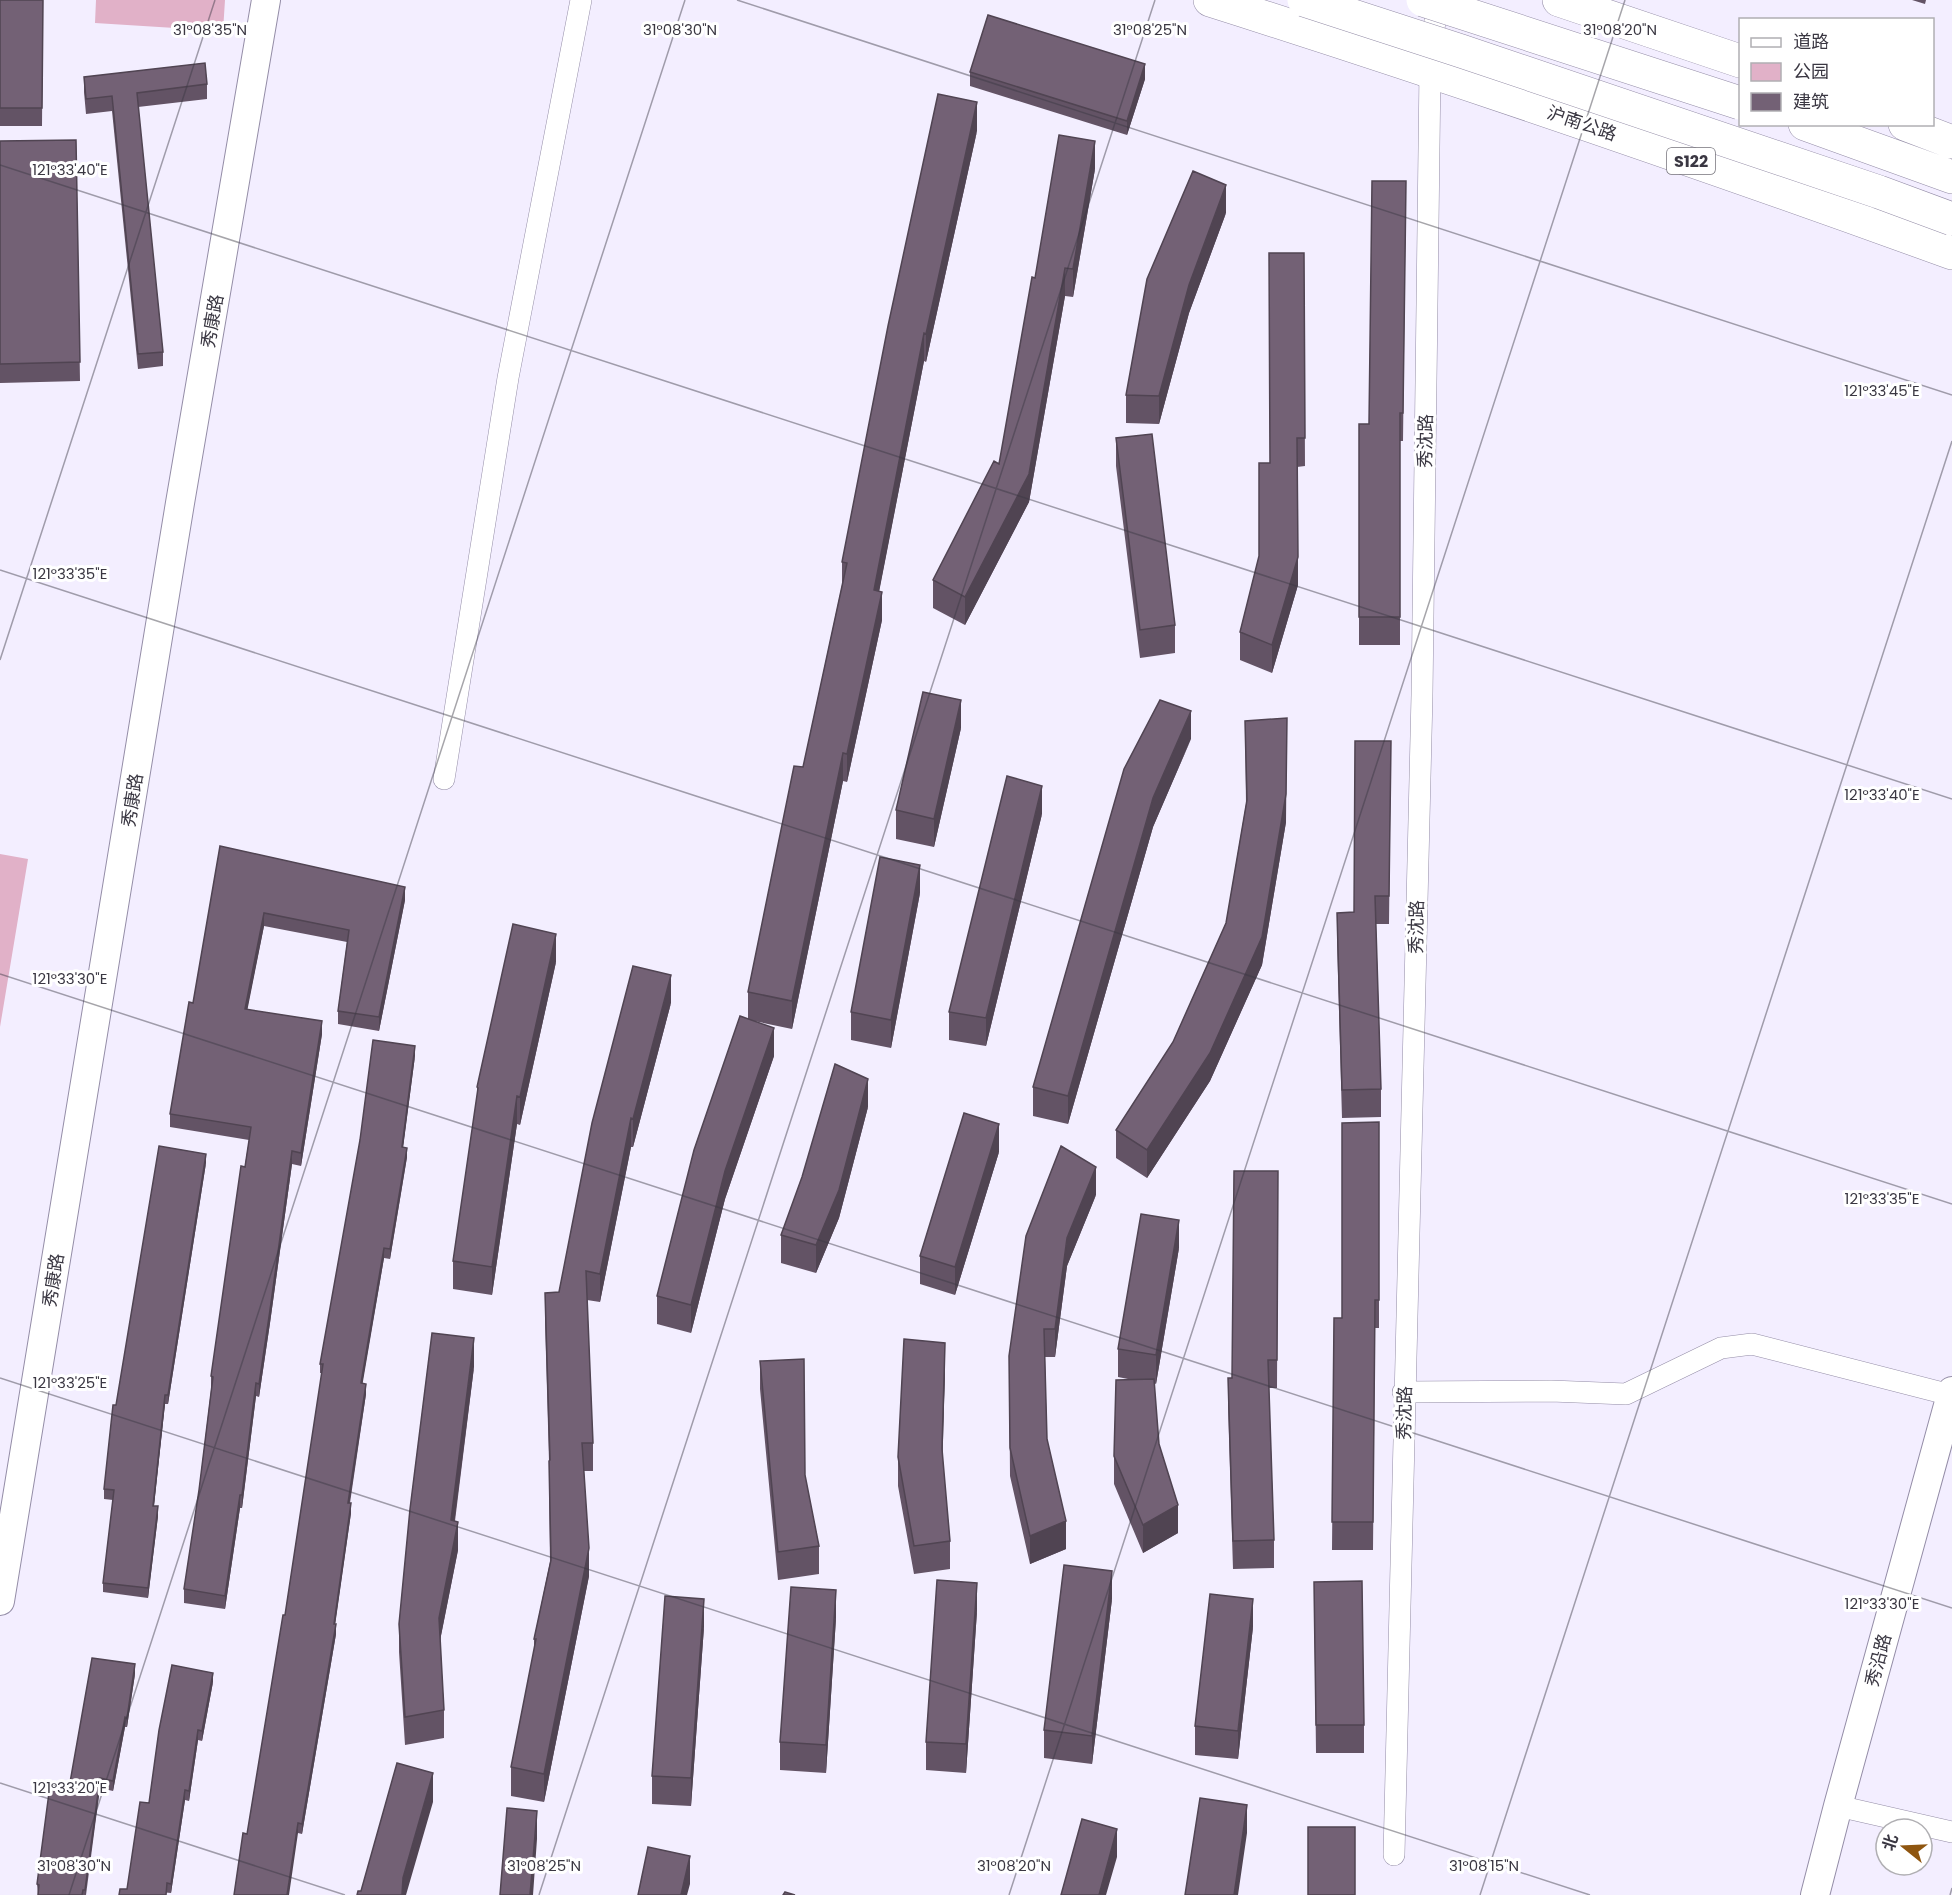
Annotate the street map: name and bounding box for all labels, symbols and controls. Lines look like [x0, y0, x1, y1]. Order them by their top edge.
legend [1739, 18, 1934, 126]
text: 31°08'35"N [173, 19, 247, 40]
text: 31°08'30"N [643, 19, 717, 40]
text: 31°08'25"N [1113, 19, 1187, 40]
text: 31°08'20"N [1583, 19, 1657, 40]
text: 道路 [1793, 29, 1829, 54]
text: 公园 [1793, 59, 1829, 84]
text: 建筑 [1793, 89, 1829, 114]
street label: 沪南公路 [1544, 99, 1620, 147]
road number: S122 [1667, 148, 1715, 174]
text: 121°33'40"E [32, 159, 108, 180]
street label: 秀康路 [195, 292, 229, 350]
text: 121°33'45"E [1844, 380, 1920, 401]
street label: 秀沈路 [1412, 414, 1438, 468]
text: 121°33'35"E [33, 563, 107, 584]
street label: 秀康路 [115, 771, 149, 829]
text: 121°33'40"E [1844, 784, 1920, 805]
street label: 秀沈路 [1403, 900, 1429, 954]
text: 121°33'30"E [33, 968, 107, 989]
text: 121°33'35"E [1845, 1188, 1919, 1209]
street label: 秀康路 [36, 1251, 70, 1309]
text: 121°33'25"E [33, 1372, 107, 1393]
street label: 秀沈路 [1391, 1386, 1417, 1440]
text: 121°33'30"E [1845, 1593, 1919, 1614]
street label: 秀沿路 [1859, 1631, 1897, 1689]
text: 121°33'20"E [33, 1777, 107, 1798]
north arrow [1874, 1817, 1934, 1877]
text: 北 [1877, 1831, 1904, 1854]
text: 31°08'30"N [37, 1855, 111, 1876]
text: 31°08'25"N [507, 1855, 581, 1876]
text: 31°08'20"N [977, 1855, 1051, 1876]
text: 31°08'15"N [1449, 1855, 1519, 1876]

